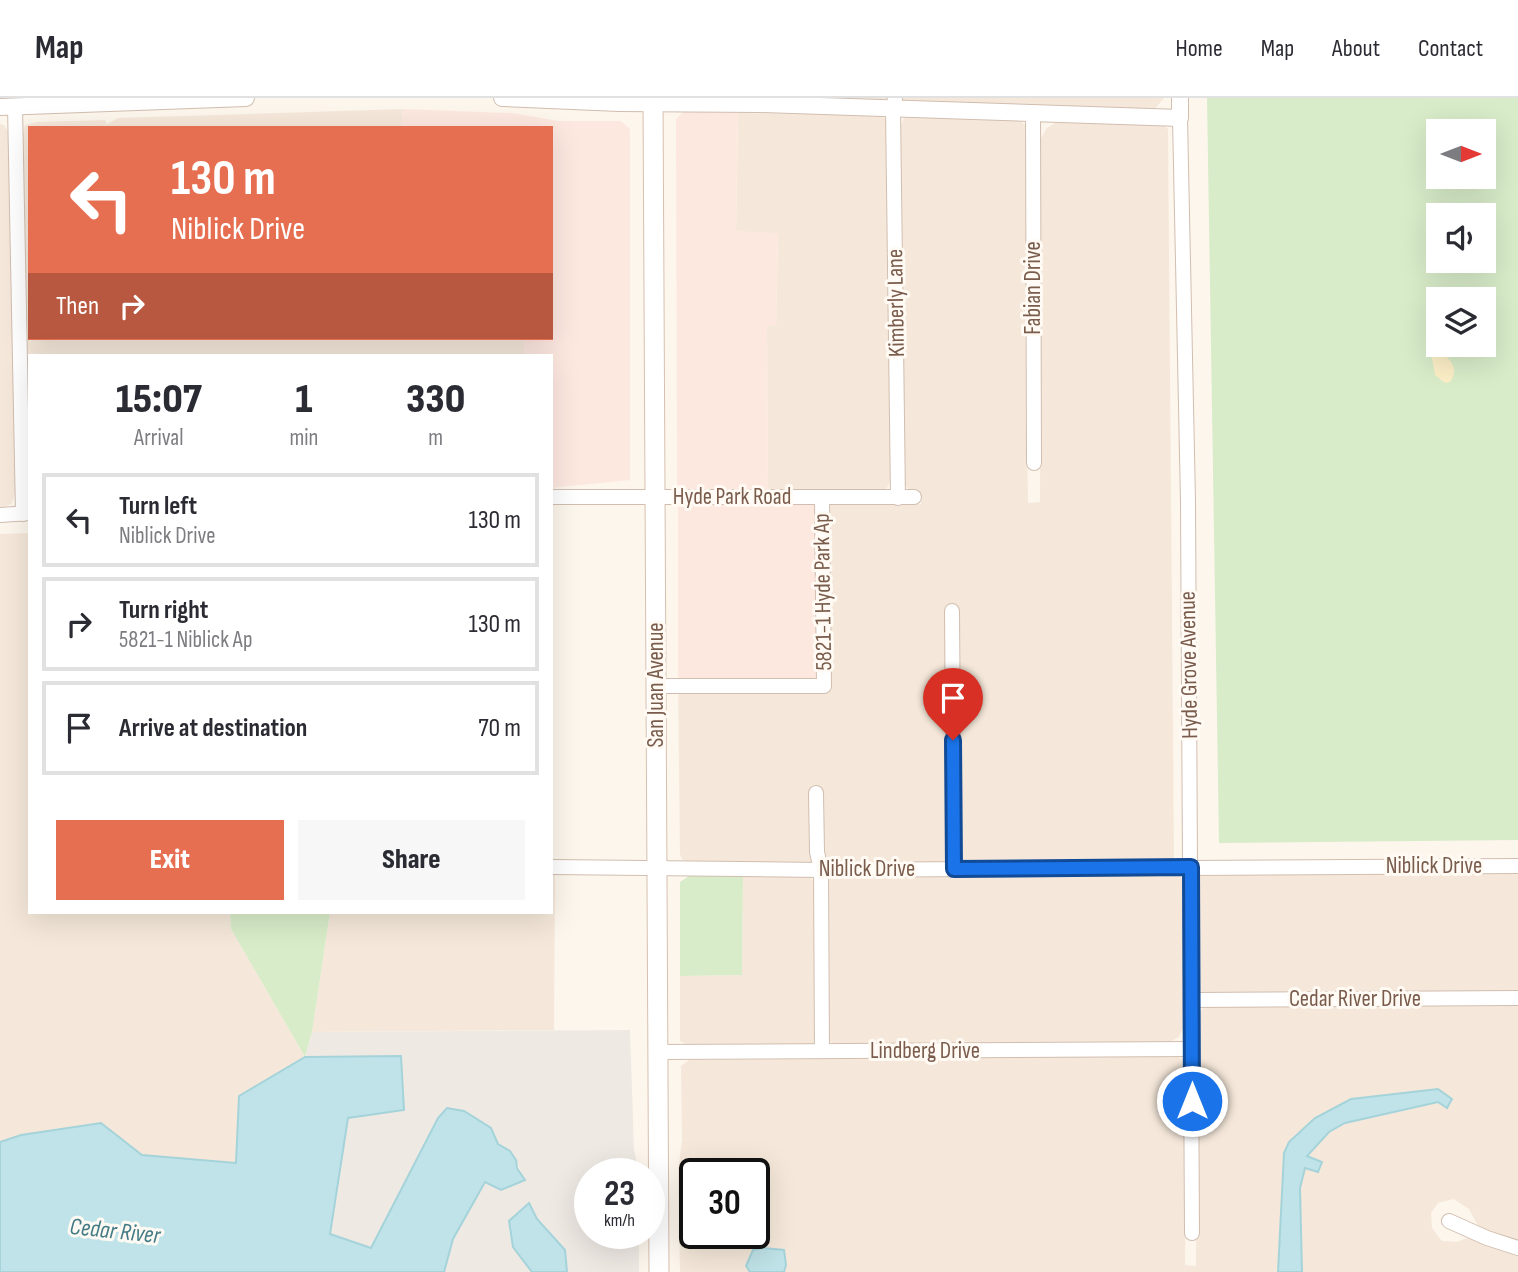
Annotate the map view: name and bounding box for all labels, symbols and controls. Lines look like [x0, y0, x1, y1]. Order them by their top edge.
text: Map [35, 28, 84, 68]
text: Home [1175, 34, 1223, 63]
text: Map [1261, 34, 1294, 63]
text: About [1332, 34, 1380, 63]
text: Contact [1418, 34, 1483, 63]
north arrow [1426, 119, 1496, 189]
map controls [1426, 119, 1496, 357]
text: 130 m [171, 150, 276, 209]
icon: left [56, 154, 147, 245]
button: sound [1426, 203, 1496, 273]
text: Niblick Drive [171, 210, 305, 249]
street label: Fabian Drive [1019, 241, 1047, 335]
street label: Kimberly Lane [881, 249, 911, 357]
icon: right [113, 287, 151, 325]
button: layers [1426, 287, 1496, 357]
text: Then [56, 291, 99, 322]
text: 15:07 [116, 374, 202, 425]
text: 1 [295, 374, 312, 425]
text: 330 [406, 374, 465, 425]
text: Arrival [134, 424, 183, 452]
text: min [289, 424, 318, 452]
text: m [428, 424, 443, 452]
street label: Hyde Park Road [673, 483, 791, 511]
text: Turn left [119, 491, 197, 522]
icon: left [60, 501, 98, 539]
text: 130 m [469, 505, 521, 536]
street label: 5821-1 Hyde Park Ap [808, 513, 838, 671]
text: Niblick Drive [119, 522, 215, 550]
street label: Hyde Grove Avenue [1174, 591, 1204, 739]
text: Turn right [119, 595, 208, 626]
icon: right [60, 605, 98, 643]
text: 130 m [469, 609, 521, 640]
street label: San Juan Avenue [642, 622, 670, 748]
text: 5821-1 Niblick Ap [119, 626, 252, 654]
pin [923, 668, 983, 740]
icon: arrive [934, 679, 972, 717]
icon: arrive [60, 709, 98, 747]
text: Arrive at destination [119, 713, 307, 744]
text: 70 m [478, 713, 521, 744]
button: Exit [56, 820, 284, 900]
button: Share [298, 820, 525, 900]
street label: Niblick Drive [1386, 852, 1482, 880]
street label: Niblick Drive [819, 855, 915, 883]
street label: Cedar River Drive [1289, 985, 1421, 1013]
street label: Lindberg Drive [870, 1037, 980, 1065]
position arrow [1155, 1064, 1229, 1138]
speed limit sign: 30 [679, 1158, 770, 1249]
text: 23 [604, 1173, 635, 1216]
text: km/h [604, 1210, 635, 1231]
water label: Cedar River [68, 1212, 163, 1250]

